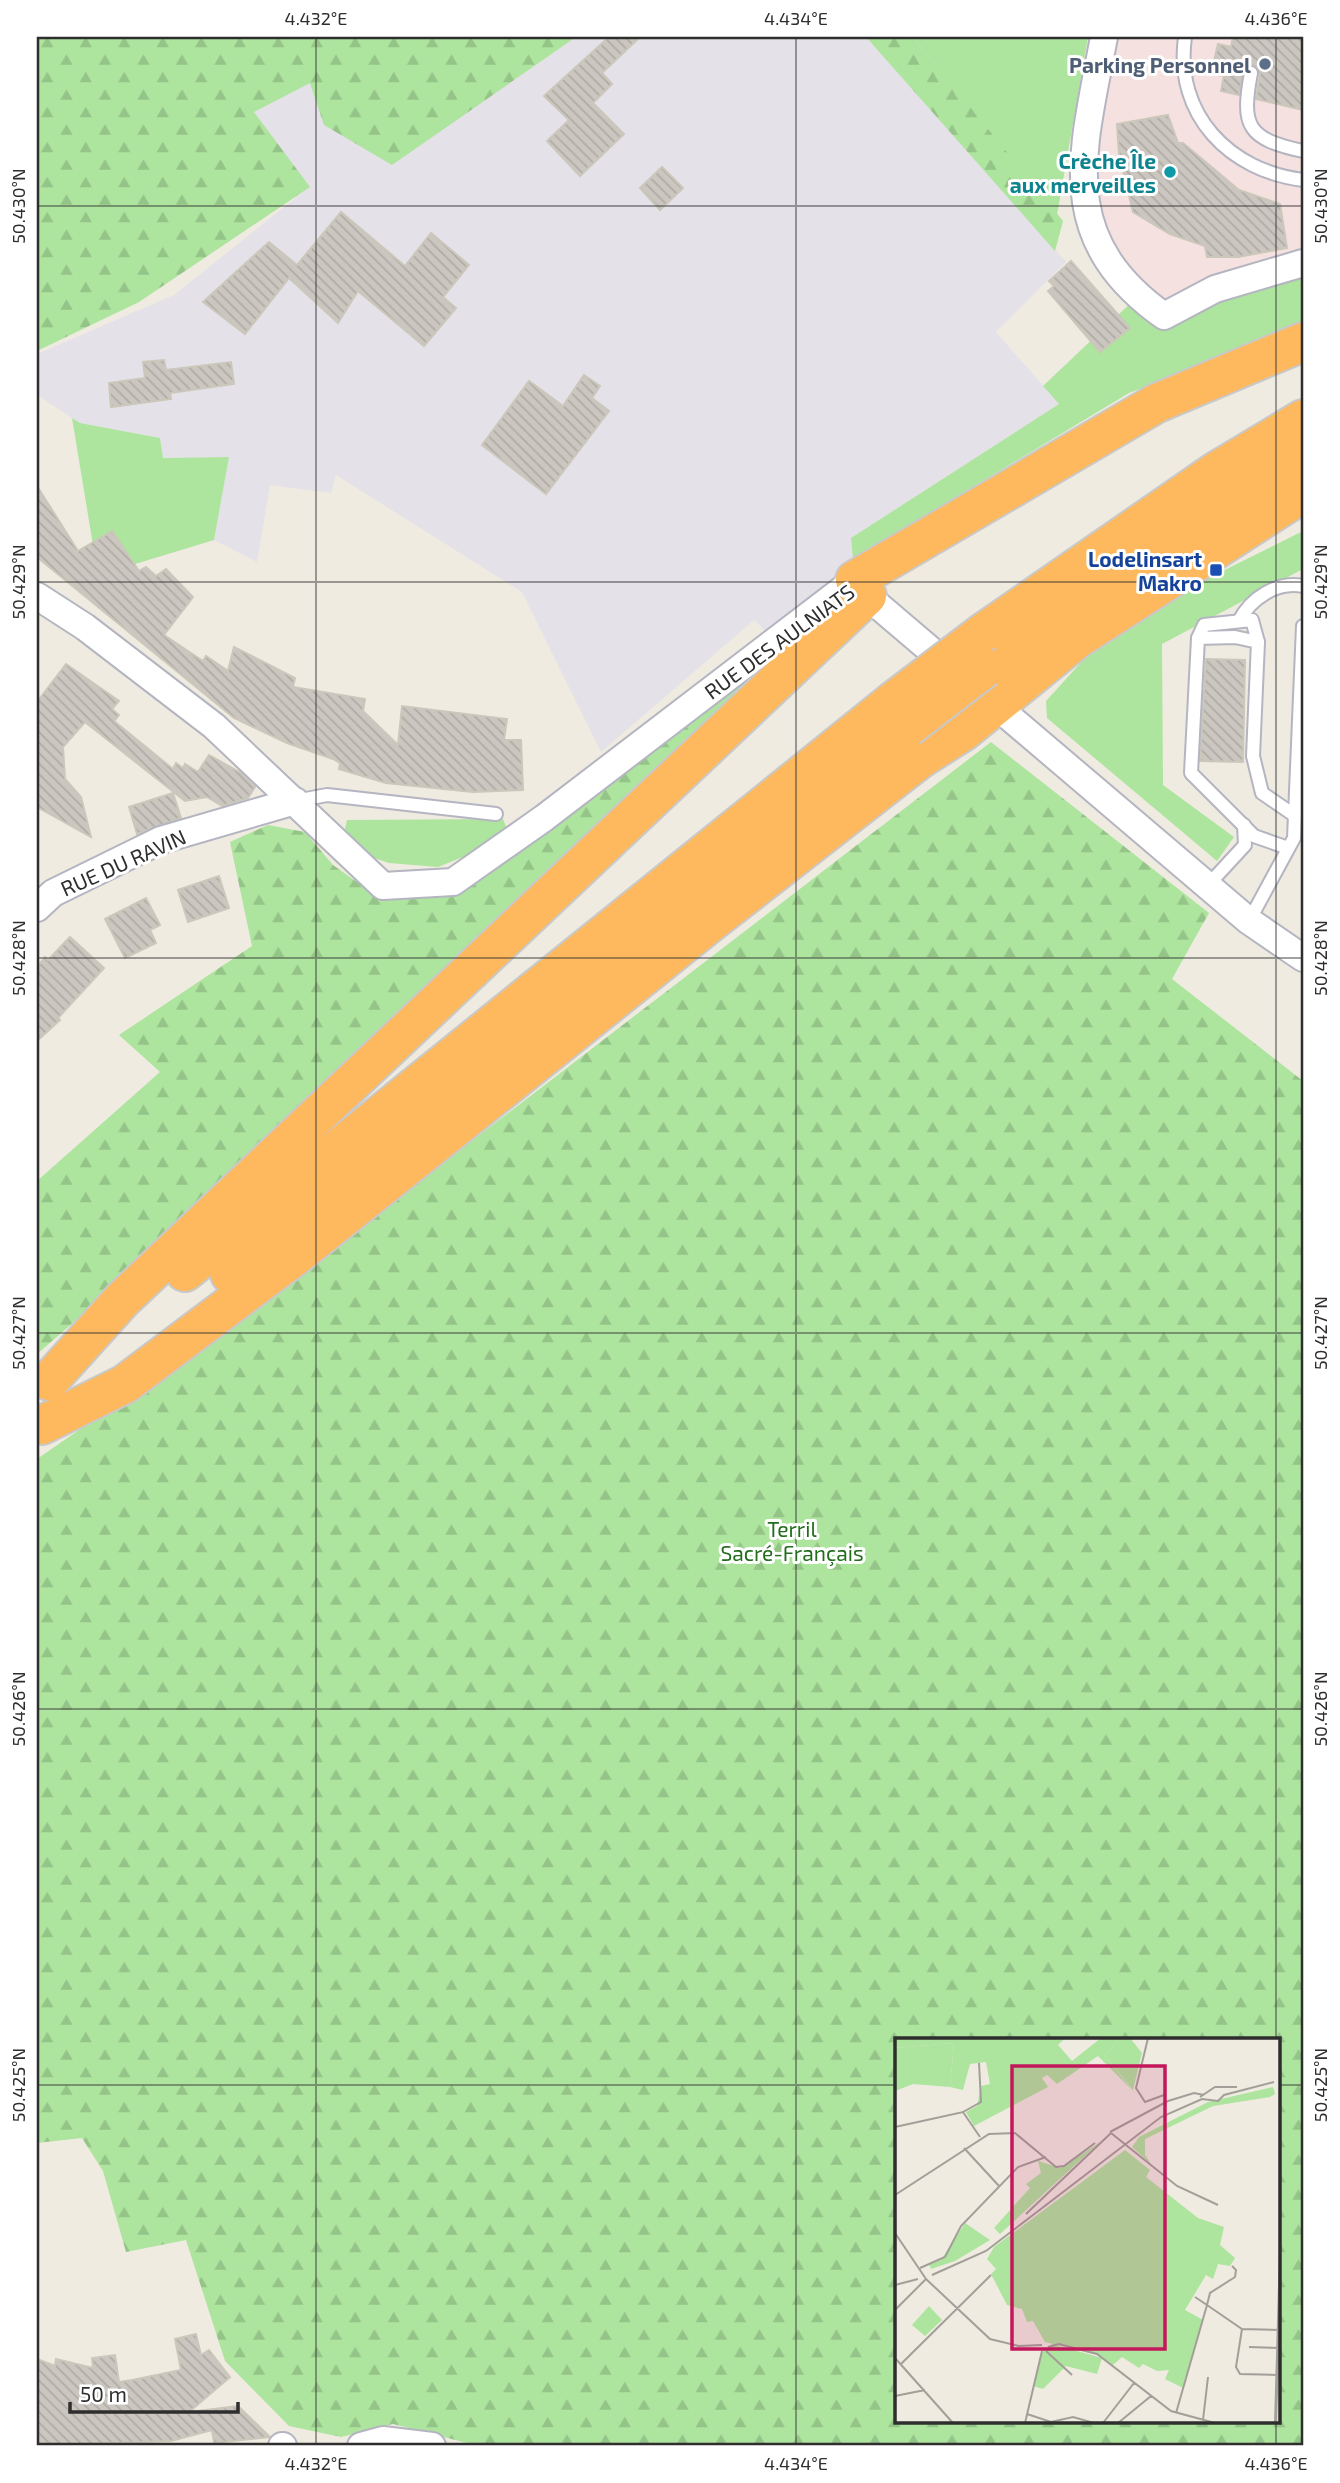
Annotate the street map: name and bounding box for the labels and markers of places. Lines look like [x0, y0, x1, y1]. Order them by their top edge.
place label: Parking Personnel [1069, 52, 1251, 77]
marker: Parking Personnel [1257, 56, 1273, 72]
place label: Crèche Île aux merveilles [1010, 148, 1156, 197]
marker: Crèche Île aux merveilles [1162, 164, 1178, 180]
place label: Lodelinsart Makro [1088, 546, 1202, 595]
marker: Lodelinsart Makro [1208, 562, 1224, 578]

